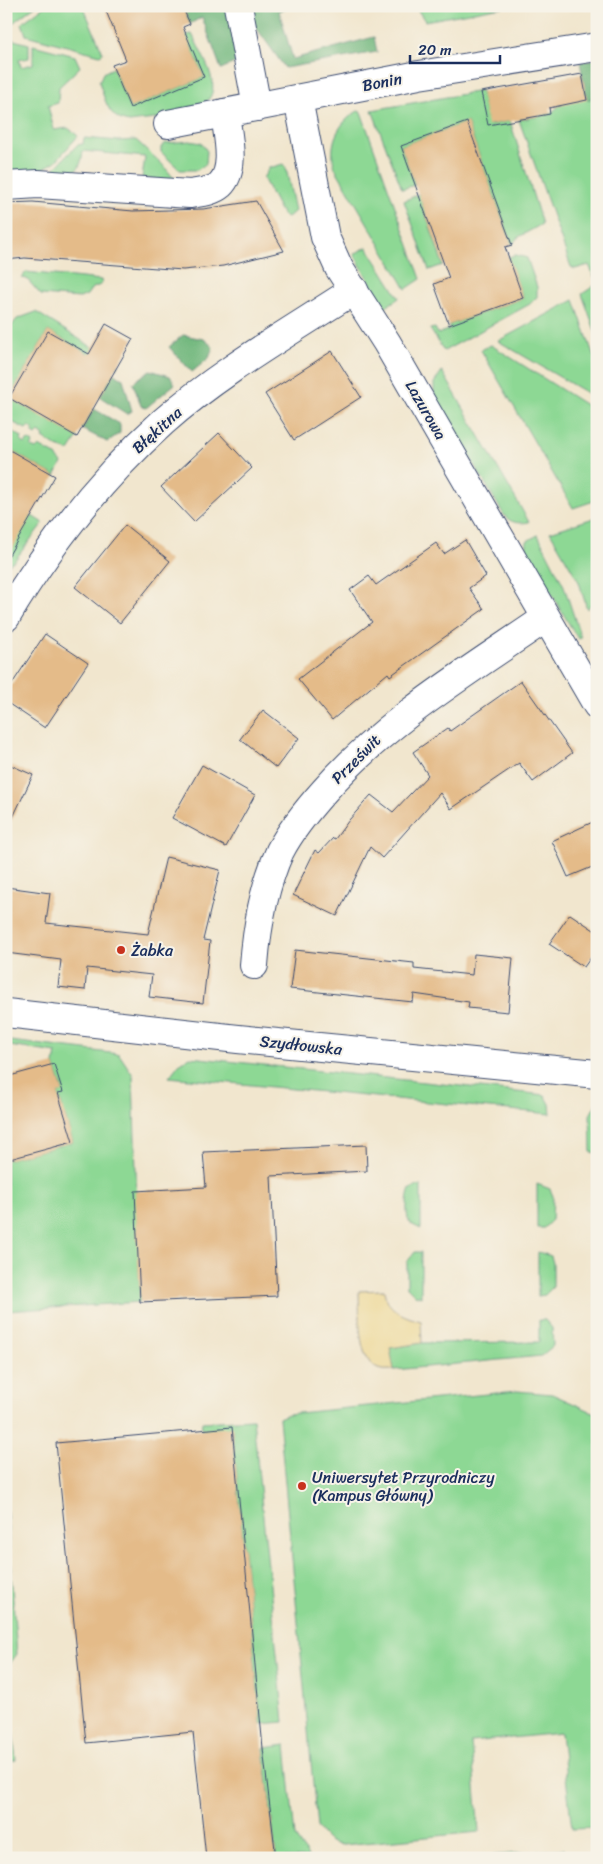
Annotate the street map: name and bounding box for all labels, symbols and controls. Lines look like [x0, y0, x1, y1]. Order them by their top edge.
scale bar [410, 32, 500, 64]
text: 20 m [418, 37, 452, 63]
street label: Bonin [360, 64, 405, 100]
street label: Lazurowa [397, 375, 455, 445]
street label: Błękitna [125, 398, 190, 461]
street label: Prześwit [324, 727, 388, 791]
place label: Żabka [131, 936, 174, 965]
marker: Żabka [115, 944, 127, 956]
street label: Szydłowska [258, 1026, 345, 1064]
place label: Uniwersytet Przyrodniczy (Kampus Główny) [312, 1463, 495, 1510]
marker: Uniwersytet Przyrodniczy (Kampus Główny) [296, 1480, 308, 1492]

